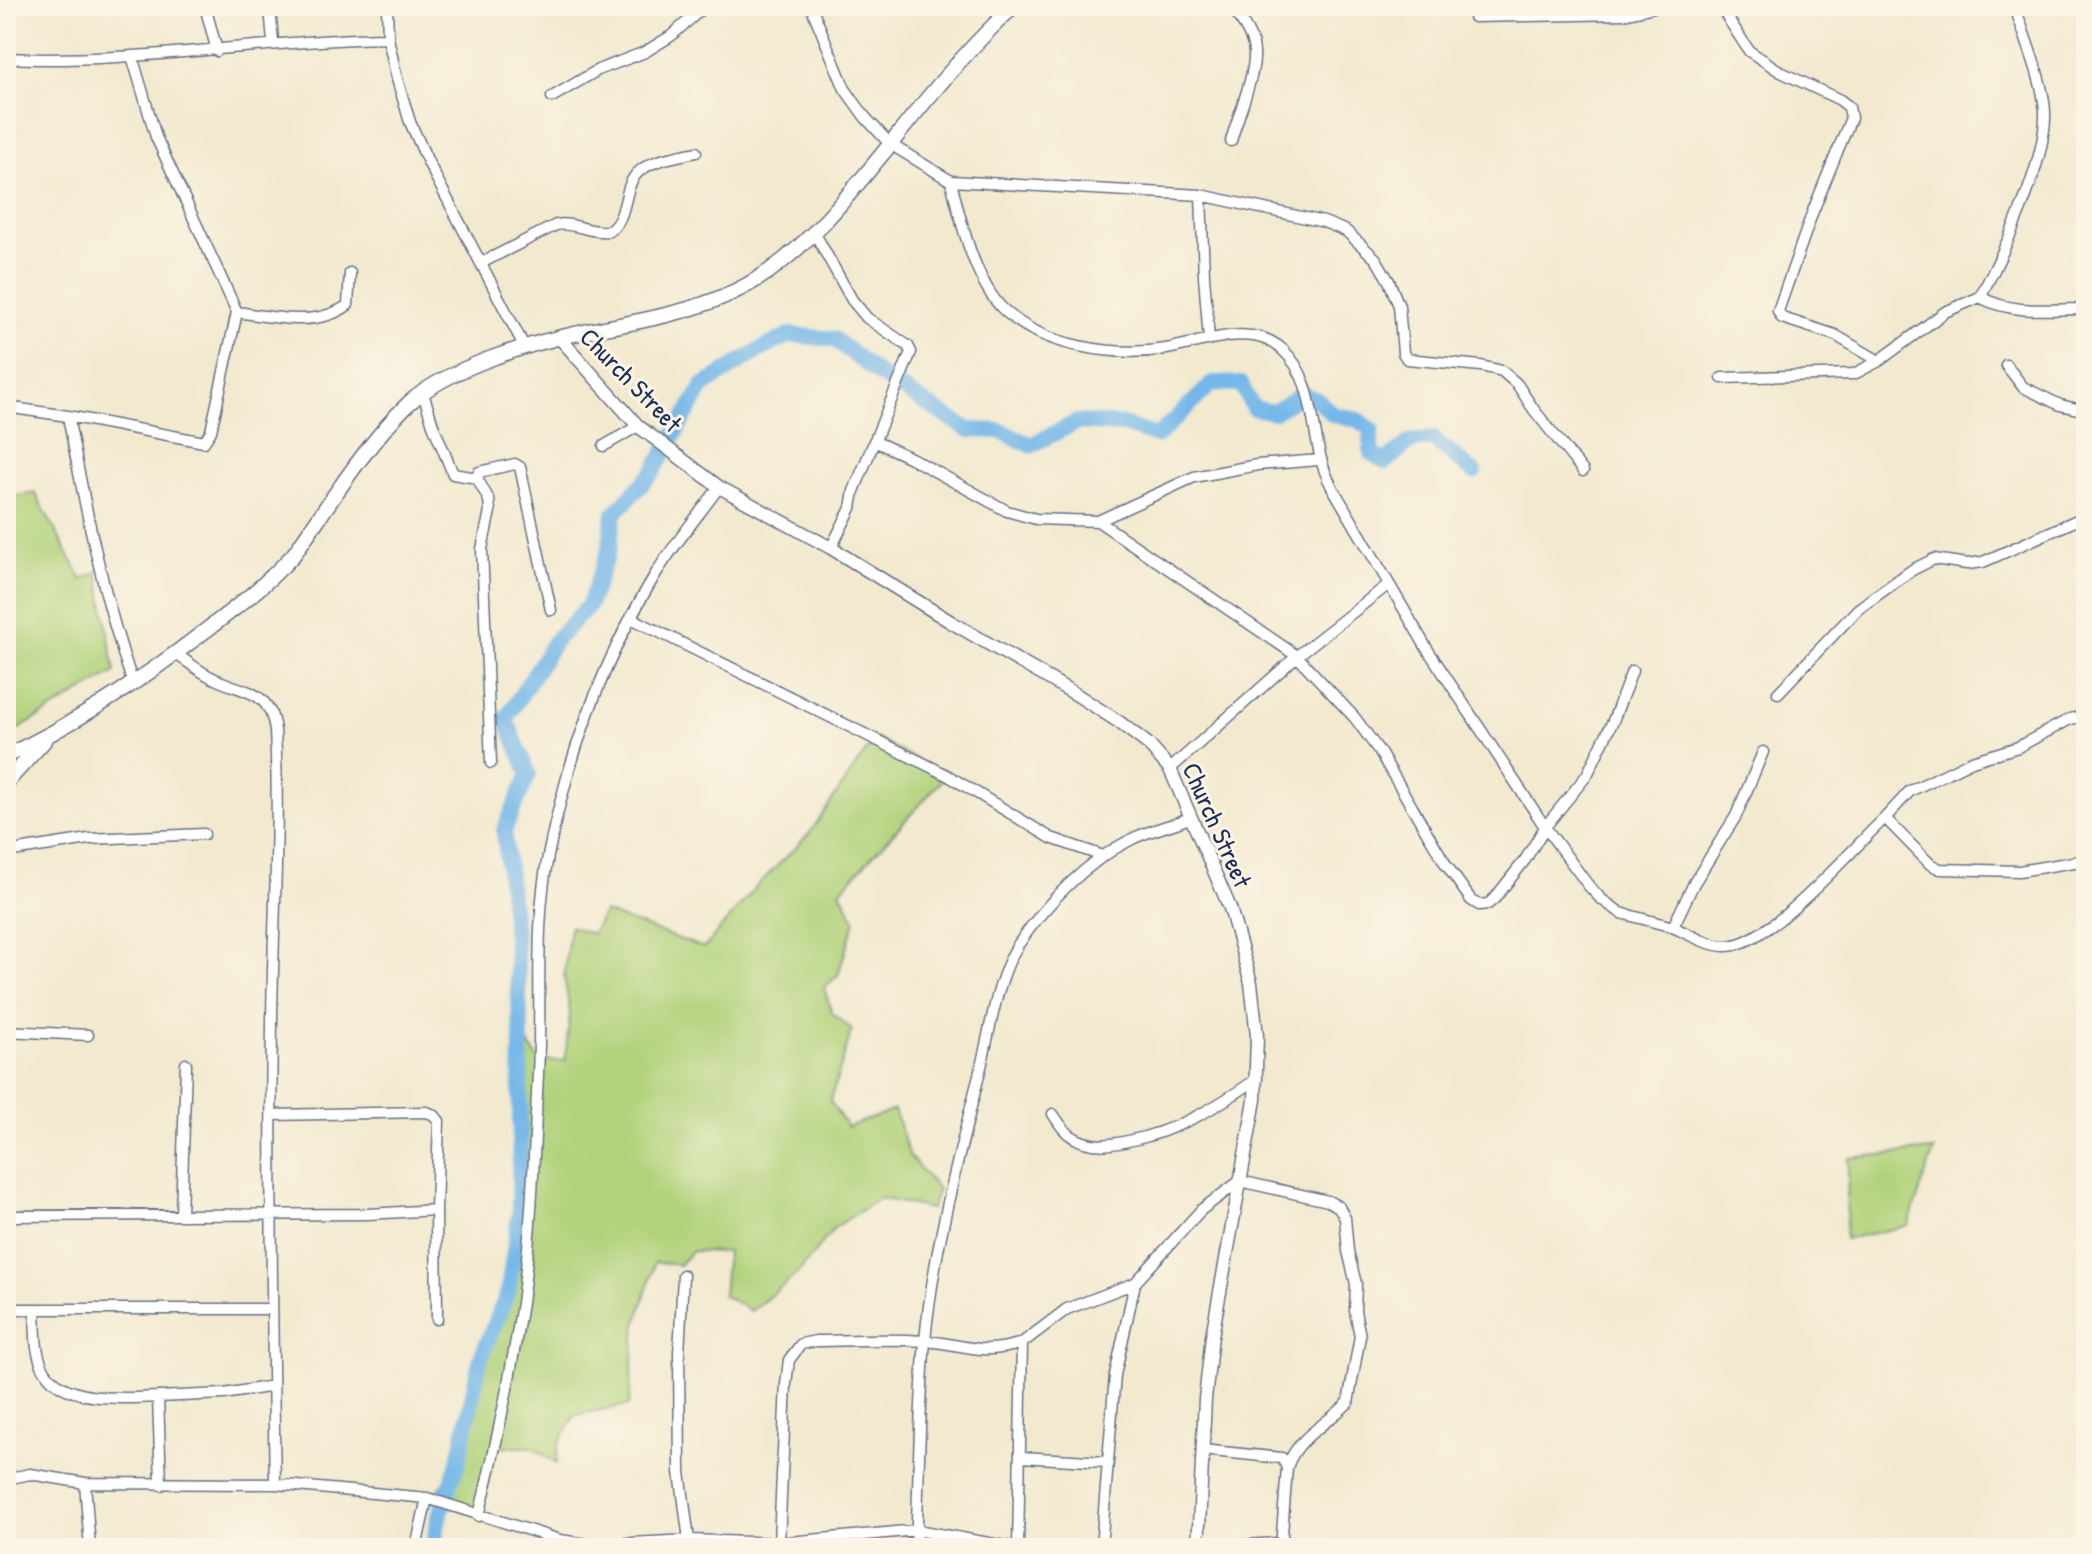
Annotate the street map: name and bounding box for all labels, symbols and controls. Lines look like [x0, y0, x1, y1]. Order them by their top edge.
street label: Church Street [573, 320, 691, 440]
street label: Church Street [1174, 757, 1261, 894]

